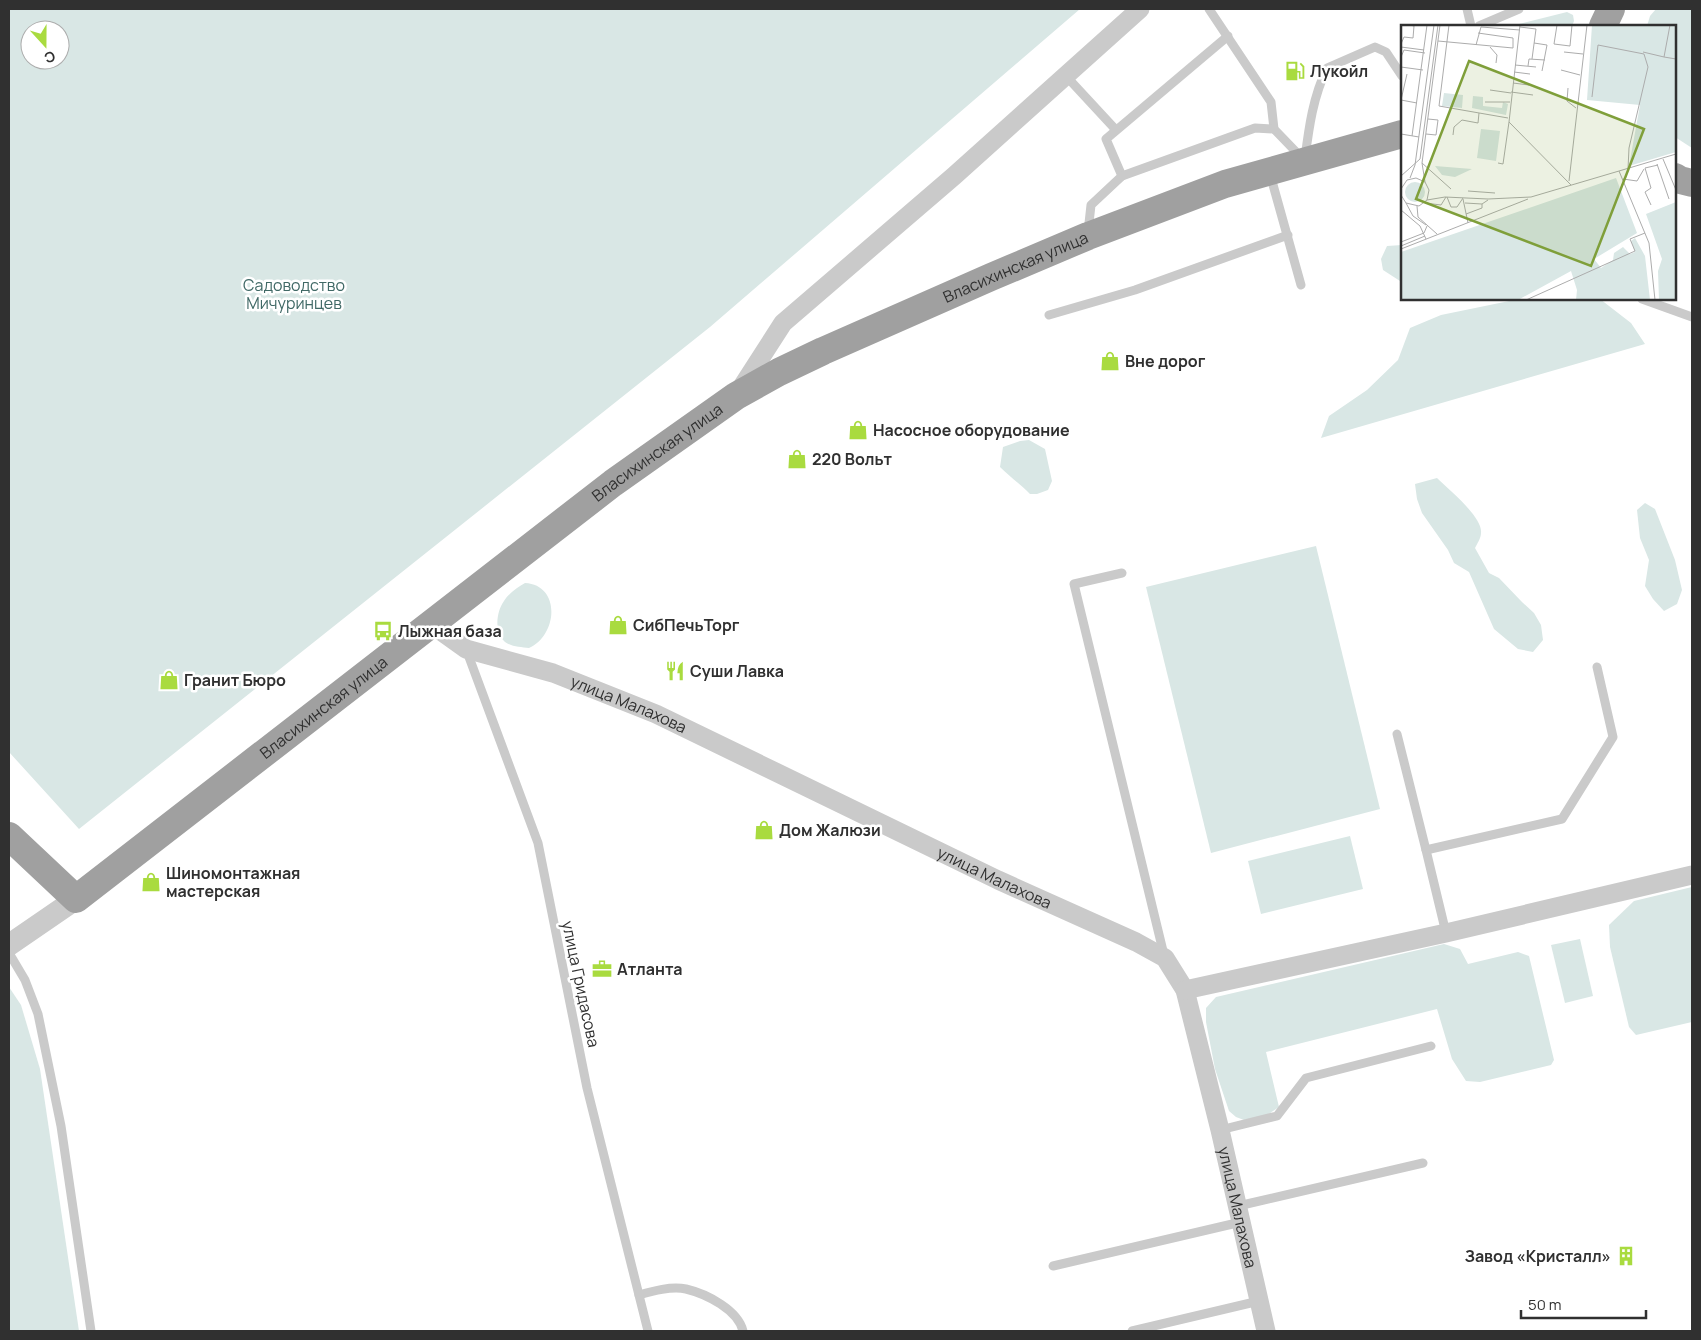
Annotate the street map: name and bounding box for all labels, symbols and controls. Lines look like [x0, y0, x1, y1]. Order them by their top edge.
north arrow [20, 20, 70, 70]
inset map [1401, 25, 1676, 300]
text: С [42, 47, 58, 68]
fuel station icon: Лукойл [1284, 60, 1306, 82]
place label: Лукойл [1310, 60, 1368, 82]
street label: Власихинская улица [940, 226, 1091, 308]
park label: Садоводство Мичуринцев [243, 274, 345, 314]
shop icon: Вне дорог [1099, 350, 1121, 372]
place label: Вне дорог [1125, 350, 1206, 372]
street label: Власихинская улица [587, 398, 727, 507]
shop icon: Насосное оборудование [847, 419, 869, 441]
place label: Насосное оборудование [873, 419, 1070, 441]
shop icon: 220 Вольт [786, 448, 808, 470]
place label: 220 Вольт [812, 448, 893, 470]
shop icon: СибПечьТорг [607, 614, 629, 636]
place label: СибПечьТорг [633, 614, 740, 636]
bus stop icon: Лыжная база [372, 620, 394, 642]
place label: Лыжная база [398, 620, 502, 642]
street label: Власихинская улица [255, 651, 392, 764]
restaurant icon: Суши Лавка [664, 660, 686, 682]
place label: Суши Лавка [690, 660, 784, 682]
shop icon: Гранит Бюро [158, 669, 180, 691]
place label: Гранит Бюро [184, 669, 286, 691]
street label: улица Малахова [567, 670, 690, 738]
shop icon: Дом Жалюзи [753, 819, 775, 841]
place label: Дом Жалюзи [779, 819, 881, 841]
street label: улица Малахова [934, 841, 1055, 914]
place label: Шиномонтажная мастерская [166, 862, 300, 902]
shop icon: Шиномонтажная мастерская [140, 871, 162, 893]
street label: улица Гридасова [557, 919, 605, 1049]
office icon: Атланта [591, 958, 613, 980]
place label: Атланта [617, 958, 682, 980]
street label: улица Малахова [1213, 1144, 1262, 1270]
place label: Завод «Кристалл» [1465, 1245, 1611, 1267]
building icon: Завод «Кристалл» [1615, 1245, 1637, 1267]
scale bar [1521, 1288, 1646, 1320]
text: 50 m [1528, 1294, 1562, 1315]

